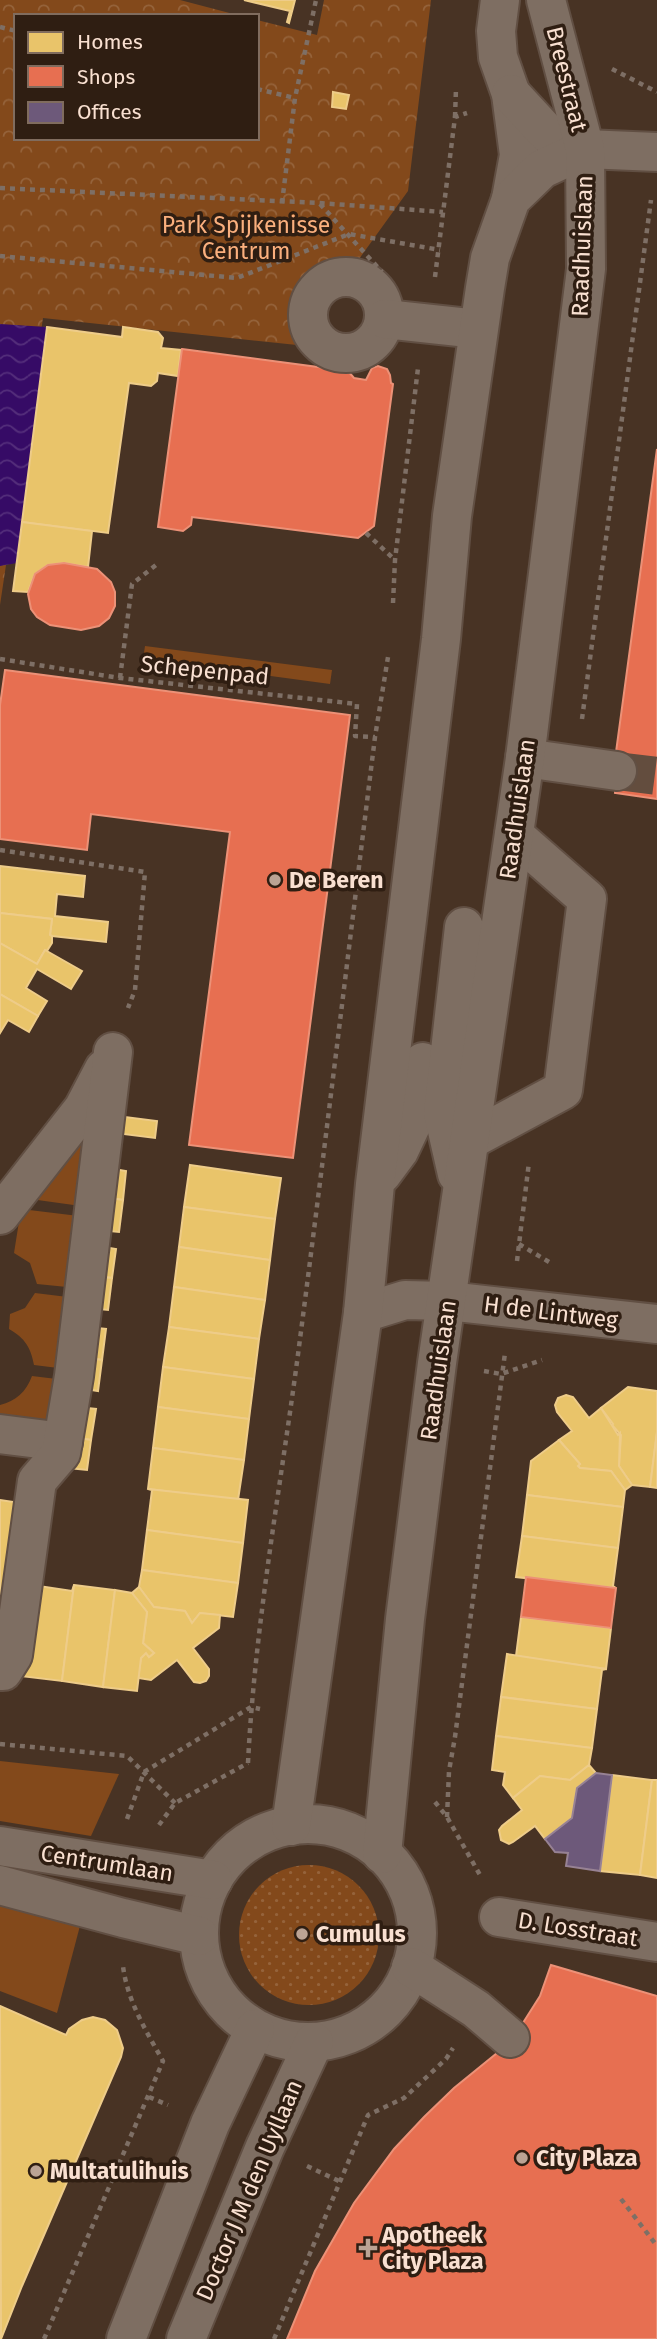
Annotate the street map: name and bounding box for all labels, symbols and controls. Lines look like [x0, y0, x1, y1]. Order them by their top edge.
legend [14, 14, 259, 140]
street label: Breestraat [540, 23, 594, 135]
text: Homes [77, 29, 143, 55]
text: Shops [77, 64, 135, 90]
text: Offices [77, 99, 142, 125]
street label: Raadhuislaan [566, 175, 598, 317]
park label: Park Spijkenisse Centrum [162, 211, 330, 265]
street label: Schepenpad [139, 649, 271, 691]
street label: Raadhuislaan [493, 737, 541, 881]
place label: De Beren [289, 866, 384, 894]
marker: De Beren [267, 872, 283, 888]
street label: H de Lintweg [482, 1290, 620, 1334]
street label: Raadhuislaan [414, 1298, 462, 1442]
street label: Centrumlaan [39, 1839, 175, 1887]
street label: D. Losstraat [516, 1906, 641, 1952]
place label: Cumulus [316, 1920, 406, 1948]
marker: Cumulus [294, 1926, 310, 1942]
street label: Doctor J M den Uyllaan [190, 2076, 308, 2304]
place label: City Plaza [536, 2144, 638, 2172]
marker: City Plaza [514, 2150, 530, 2166]
place label: Multatulihuis [50, 2157, 189, 2185]
marker: Multatulihuis [28, 2163, 44, 2179]
place label: Apotheek City Plaza [381, 2221, 484, 2275]
marker: Apotheek City Plaza [360, 2240, 376, 2256]

